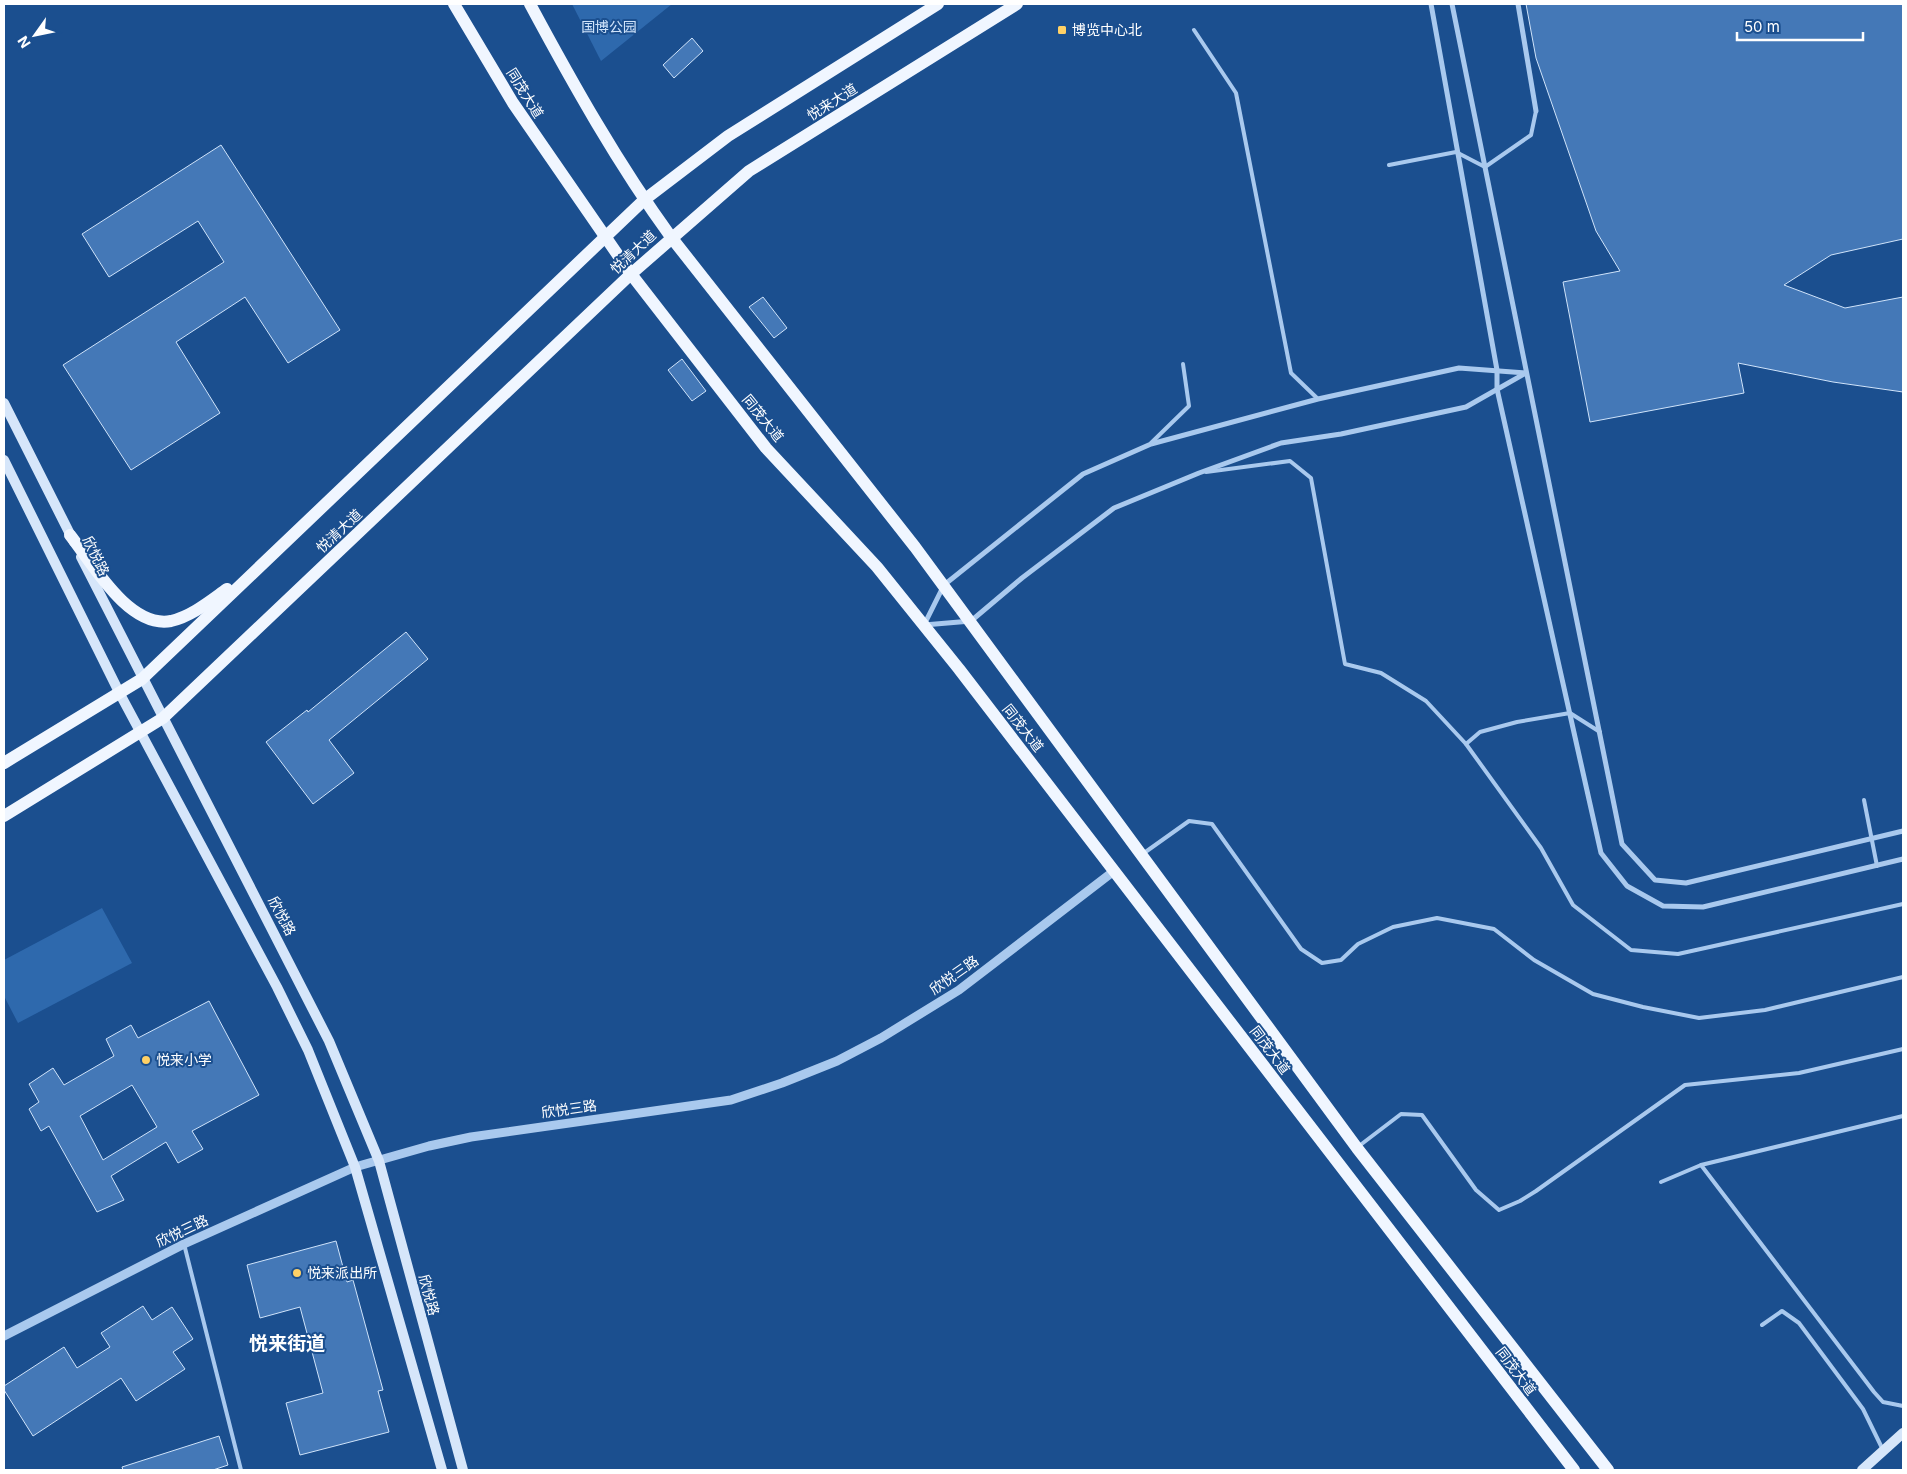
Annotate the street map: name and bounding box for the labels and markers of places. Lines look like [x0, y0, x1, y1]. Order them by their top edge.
place label: 博览中心北 [1072, 21, 1142, 38]
marker: 博览中心北 [1056, 24, 1068, 36]
place label: 悦来小学 [156, 1051, 212, 1068]
marker: 悦来小学 [140, 1054, 152, 1066]
place label: 悦来派出所 [307, 1264, 377, 1281]
marker: 悦来派出所 [291, 1267, 303, 1279]

